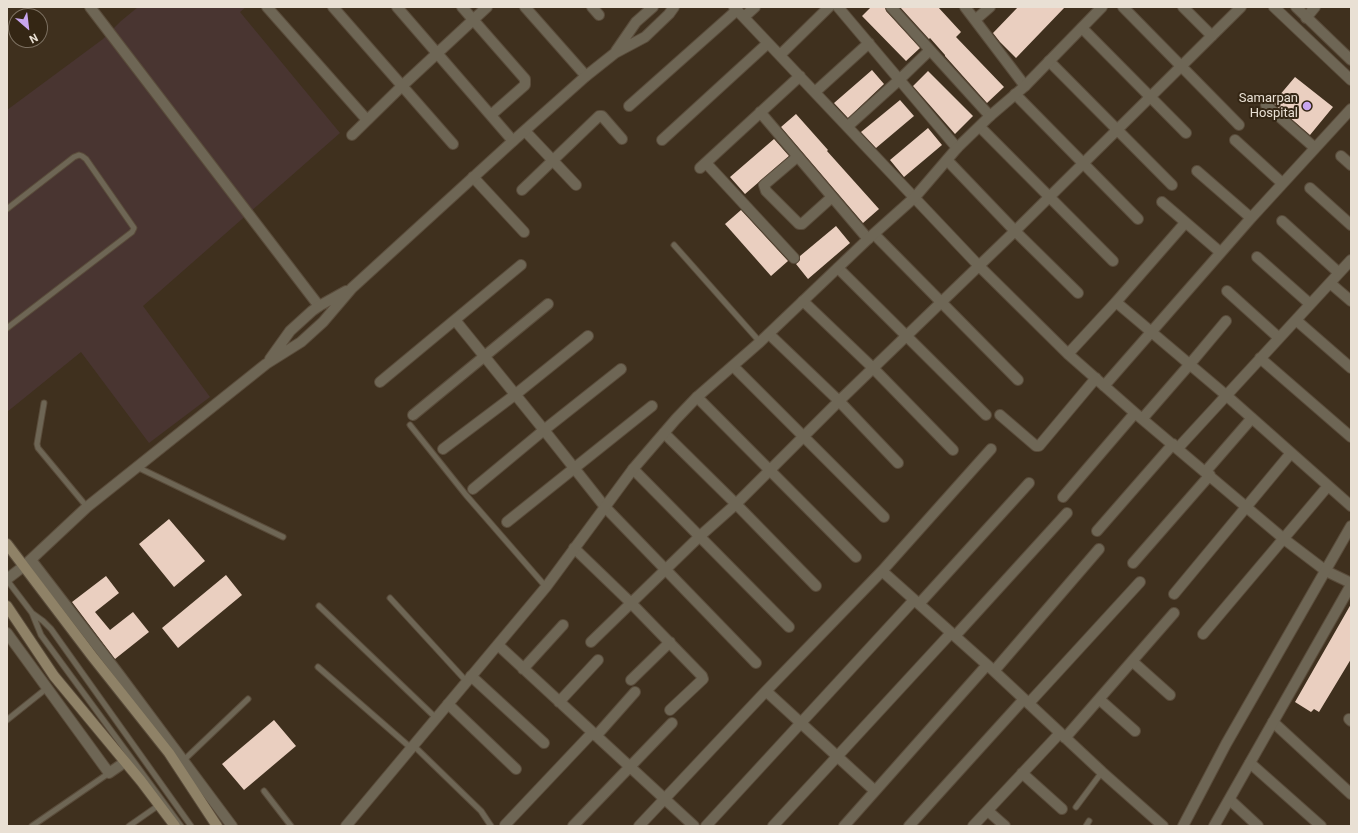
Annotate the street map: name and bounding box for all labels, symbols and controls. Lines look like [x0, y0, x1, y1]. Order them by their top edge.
north arrow [8, 8, 48, 48]
text: N [27, 31, 40, 46]
place label: Samarpan Hospital [1239, 91, 1298, 122]
marker: Samarpan Hospital [1301, 100, 1313, 112]

